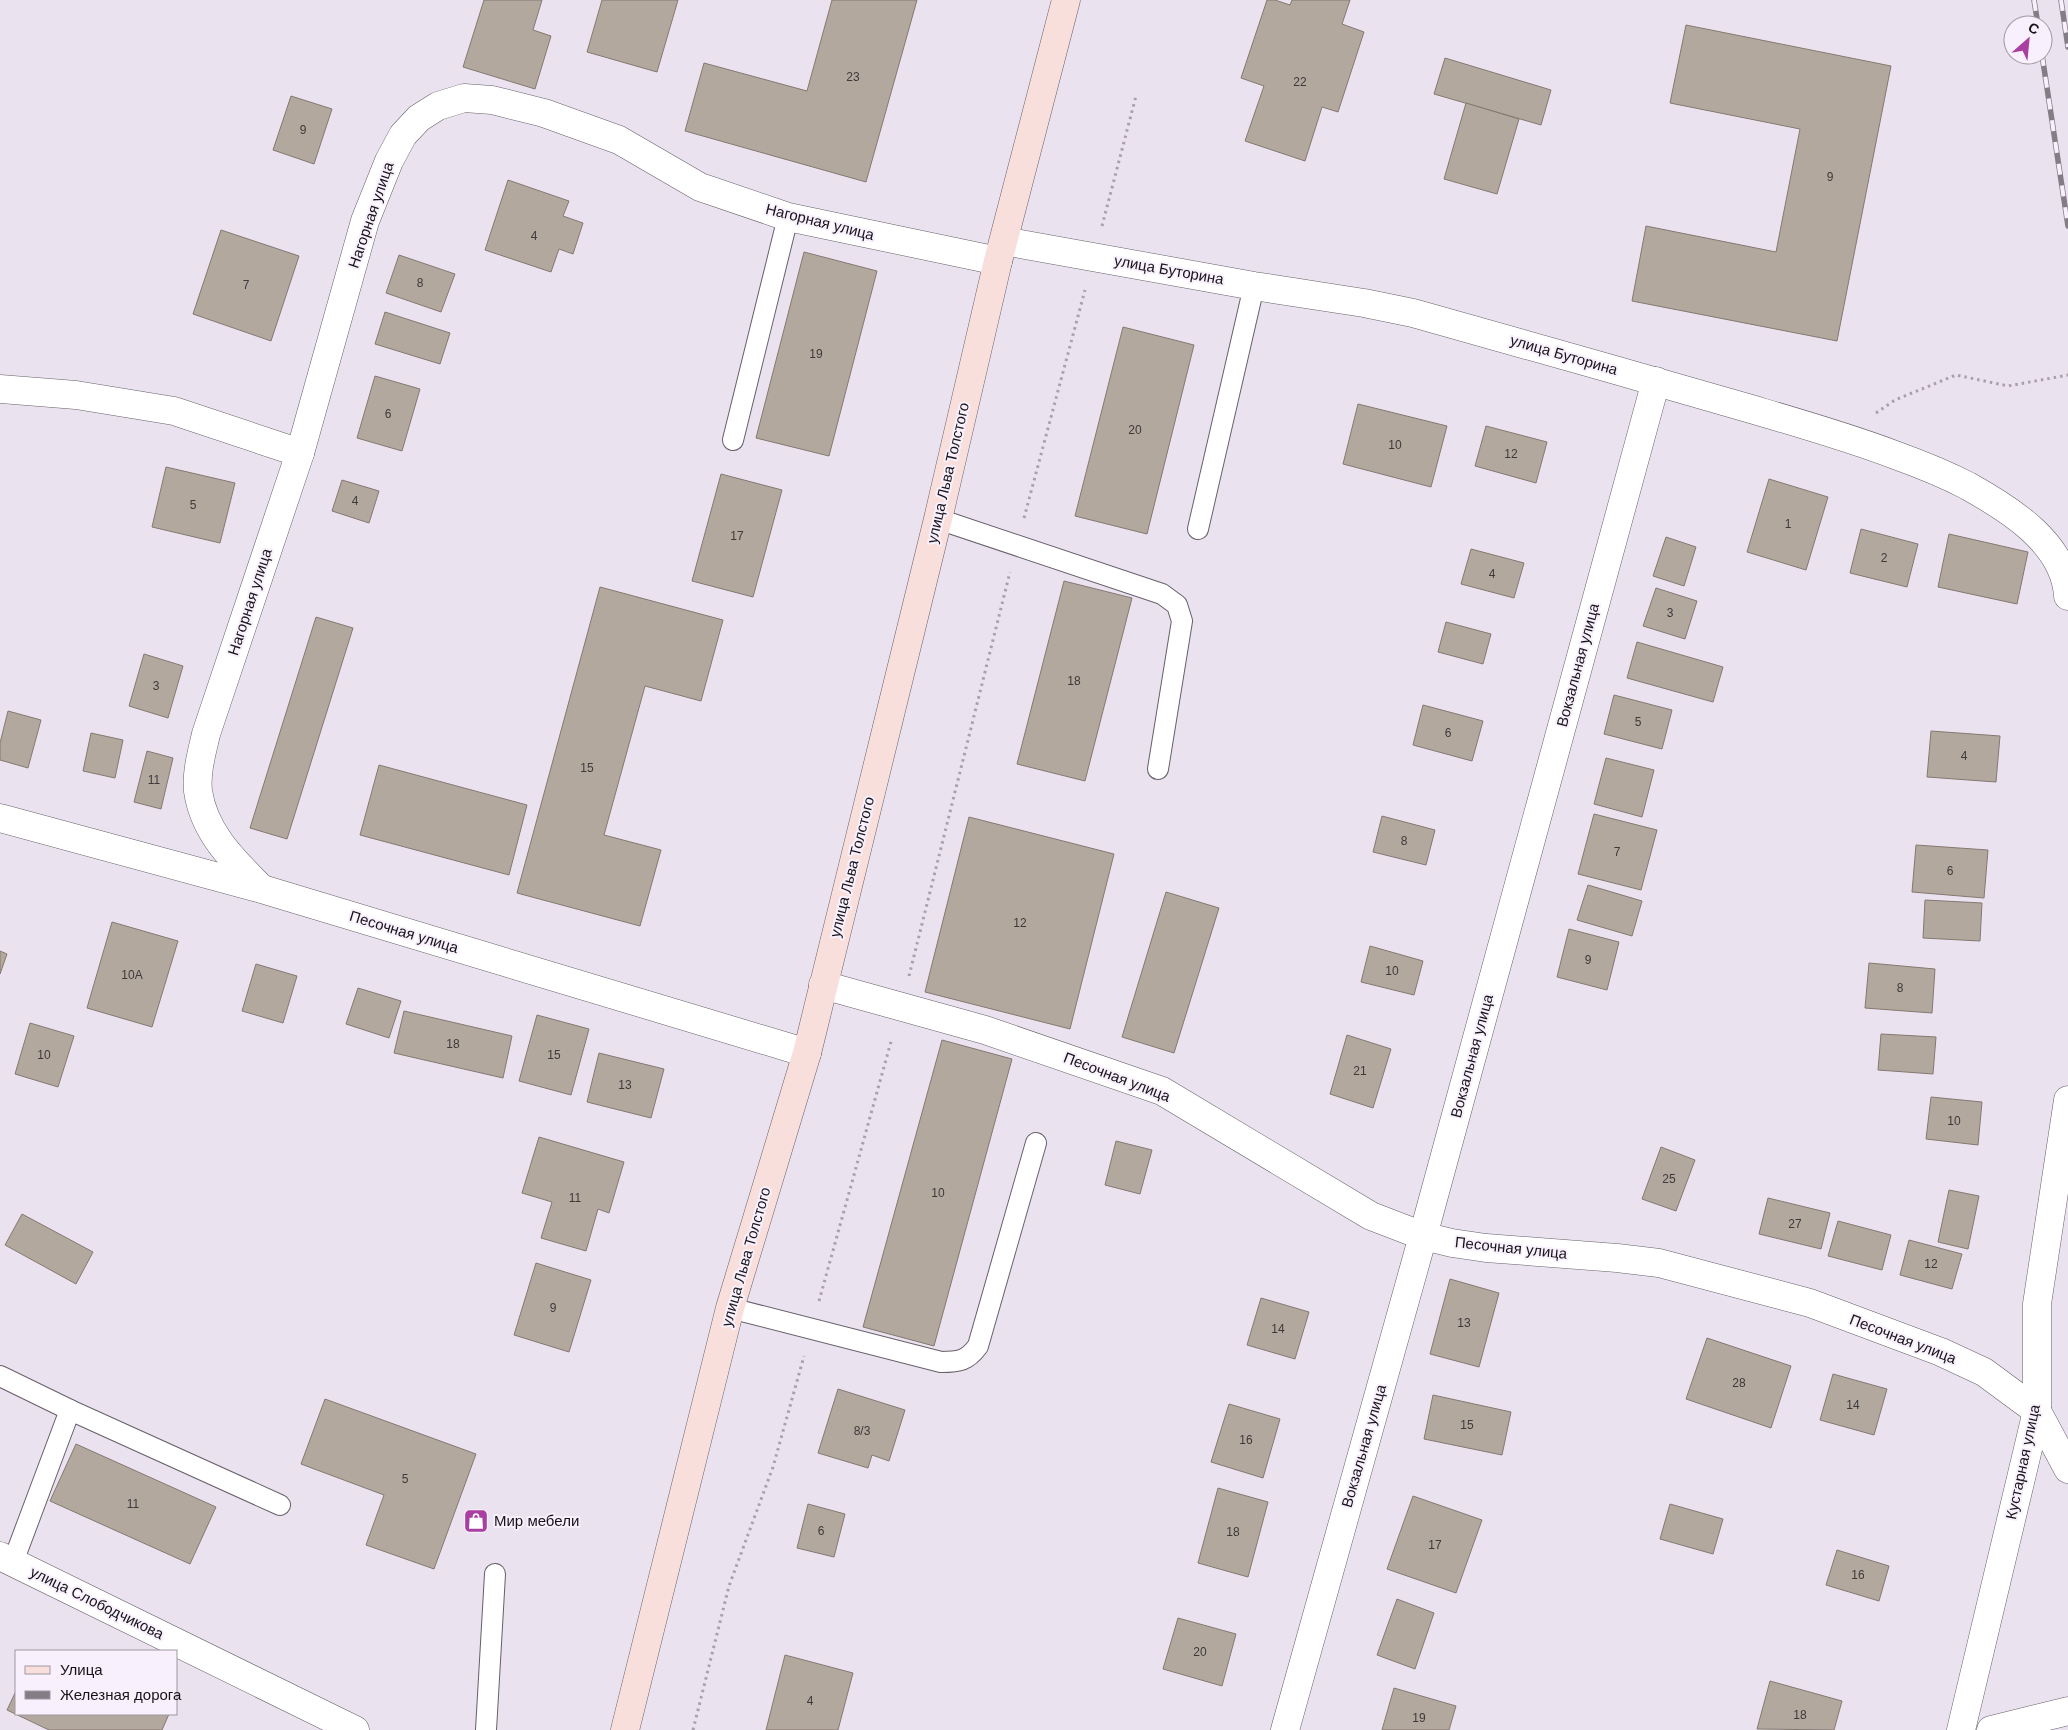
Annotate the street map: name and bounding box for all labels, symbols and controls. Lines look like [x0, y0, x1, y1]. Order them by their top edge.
north arrow [2003, 15, 2053, 65]
text: С [2026, 19, 2042, 38]
house number: 23 [846, 70, 860, 84]
house number: 22 [1293, 75, 1307, 89]
house number: 9 [300, 123, 307, 137]
street label: Нагорная улица [344, 159, 397, 270]
house number: 9 [1827, 170, 1834, 184]
street label: Нагорная улица [764, 200, 877, 243]
house number: 4 [531, 229, 538, 243]
street label: улица Буторина [1113, 252, 1226, 288]
house number: 8 [417, 276, 424, 290]
house number: 7 [243, 278, 250, 292]
street label: улица Буторина [1509, 331, 1620, 378]
house number: 19 [809, 347, 823, 361]
street label: улица Льва Толстого [923, 401, 972, 545]
house number: 6 [385, 407, 392, 421]
house number: 20 [1128, 423, 1142, 437]
house number: 10 [1388, 438, 1402, 452]
house number: 12 [1504, 447, 1518, 461]
house number: 4 [352, 494, 359, 508]
house number: 5 [190, 498, 197, 512]
house number: 1 [1785, 517, 1792, 531]
house number: 17 [730, 529, 744, 543]
street label: Нагорная улица [224, 546, 275, 657]
house number: 2 [1881, 551, 1888, 565]
house number: 4 [1489, 567, 1496, 581]
street label: Вокзальная улица [1553, 601, 1602, 728]
house number: 3 [1667, 606, 1674, 620]
house number: 18 [1067, 674, 1081, 688]
house number: 3 [153, 679, 160, 693]
house number: 5 [1635, 715, 1642, 729]
house number: 6 [1445, 726, 1452, 740]
house number: 4 [1961, 749, 1968, 763]
house number: 15 [580, 761, 594, 775]
house number: 11 [148, 773, 161, 787]
street label: улица Льва Толстого [826, 795, 877, 939]
house number: 8 [1401, 834, 1408, 848]
house number: 7 [1614, 845, 1621, 859]
house number: 6 [1947, 864, 1954, 878]
street label: Песочная улица [348, 907, 461, 956]
house number: 12 [1013, 916, 1027, 930]
house number: 9 [1585, 953, 1592, 967]
house number: 10 [1385, 964, 1399, 978]
house number: 10А [121, 968, 143, 982]
house number: 8 [1897, 981, 1904, 995]
street label: Вокзальная улица [1447, 992, 1496, 1119]
house number: 18 [446, 1037, 460, 1051]
house number: 10 [37, 1048, 51, 1062]
house number: 15 [547, 1048, 561, 1062]
street label: Песочная улица [1061, 1048, 1173, 1105]
house number: 21 [1353, 1064, 1367, 1078]
house number: 13 [618, 1078, 632, 1092]
house number: 10 [1947, 1114, 1961, 1128]
house number: 25 [1662, 1172, 1676, 1186]
street label: улица Льва Толстого [717, 1185, 774, 1328]
house number: 10 [931, 1186, 945, 1200]
house number: 11 [569, 1191, 582, 1205]
house number: 27 [1788, 1217, 1802, 1231]
street label: Песочная улица [1454, 1233, 1569, 1262]
house number: 12 [1924, 1257, 1938, 1271]
house number: 9 [550, 1301, 557, 1315]
street label: Песочная улица [1847, 1310, 1959, 1367]
house number: 13 [1457, 1316, 1471, 1330]
house number: 14 [1271, 1322, 1285, 1336]
house number: 28 [1732, 1376, 1746, 1390]
street label: Вокзальная улица [1338, 1382, 1389, 1509]
house number: 14 [1846, 1398, 1860, 1412]
street label: Кустарная улица [2002, 1402, 2043, 1521]
house number: 15 [1460, 1418, 1474, 1432]
house number: 8/3 [854, 1424, 871, 1438]
house number: 16 [1239, 1433, 1253, 1447]
house number: 5 [402, 1472, 409, 1486]
house number: 11 [127, 1497, 140, 1511]
shop icon: Мир мебели [463, 1508, 489, 1534]
place label: Мир мебели [494, 1512, 579, 1529]
house number: 6 [818, 1524, 825, 1538]
house number: 18 [1226, 1525, 1240, 1539]
house number: 17 [1428, 1538, 1442, 1552]
street label: улица Слободчикова [28, 1563, 167, 1643]
house number: 16 [1851, 1568, 1865, 1582]
house number: 20 [1193, 1645, 1207, 1659]
legend [15, 1650, 178, 1715]
text: Улица [60, 1661, 103, 1678]
text: Железная дорога [60, 1686, 182, 1703]
house number: 4 [807, 1694, 814, 1708]
house number: 18 [1793, 1708, 1807, 1722]
house number: 19 [1412, 1711, 1426, 1725]

